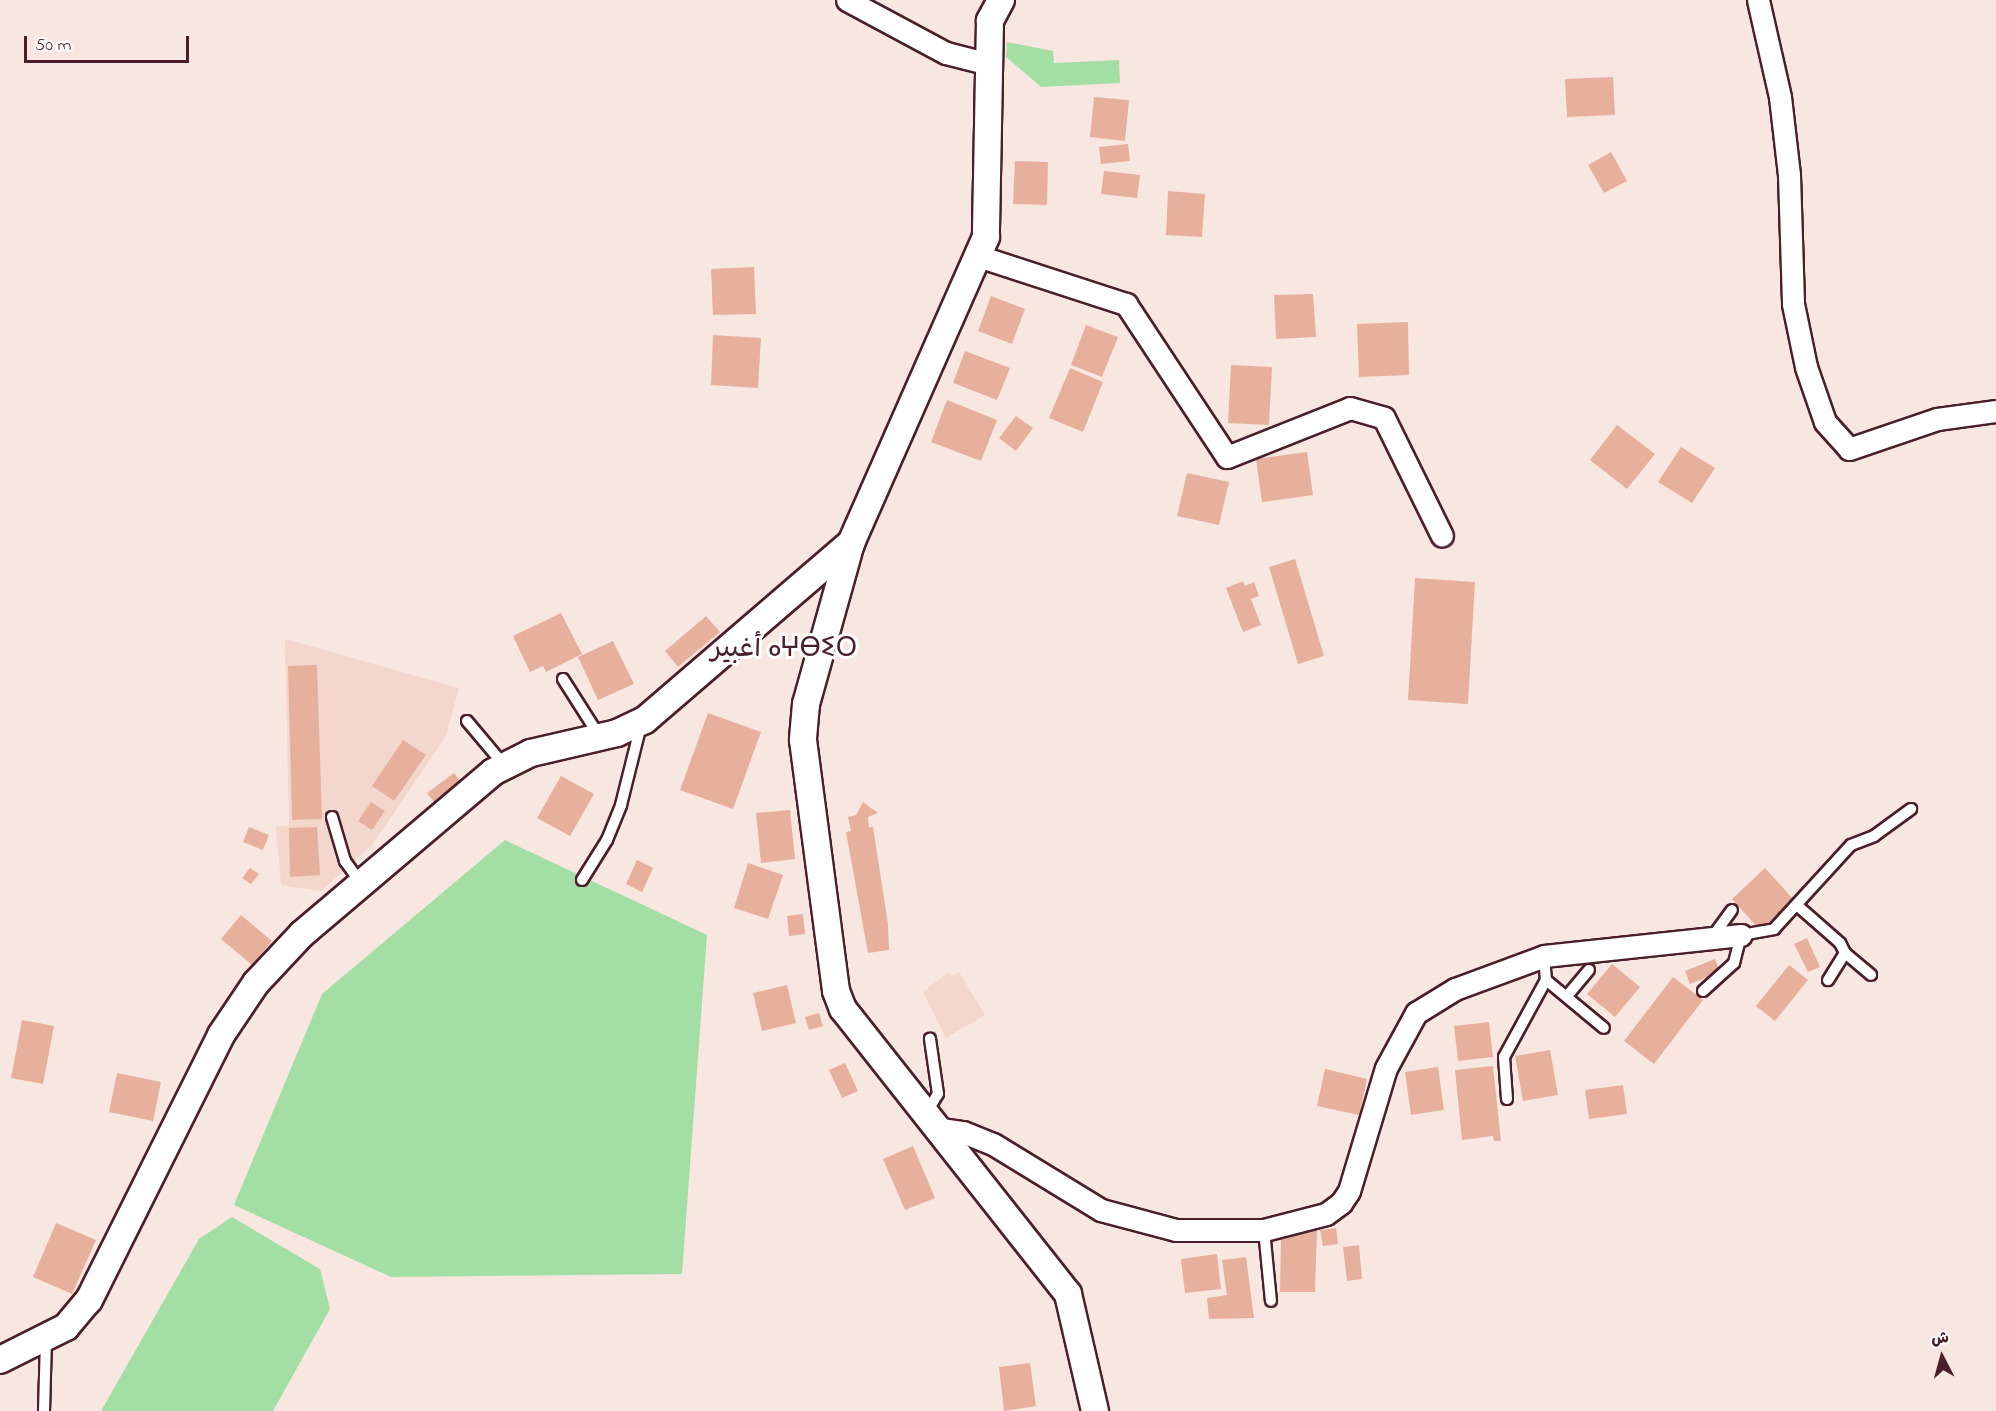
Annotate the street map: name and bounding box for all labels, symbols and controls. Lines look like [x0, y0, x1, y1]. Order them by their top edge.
scale bar [27, 24, 192, 62]
text: 50 m [35, 33, 72, 59]
district label: أغبير ⴰⵖⴱⵉⵔ [711, 633, 857, 667]
text: ش [1930, 1326, 1950, 1352]
north arrow [1912, 1327, 1972, 1387]

